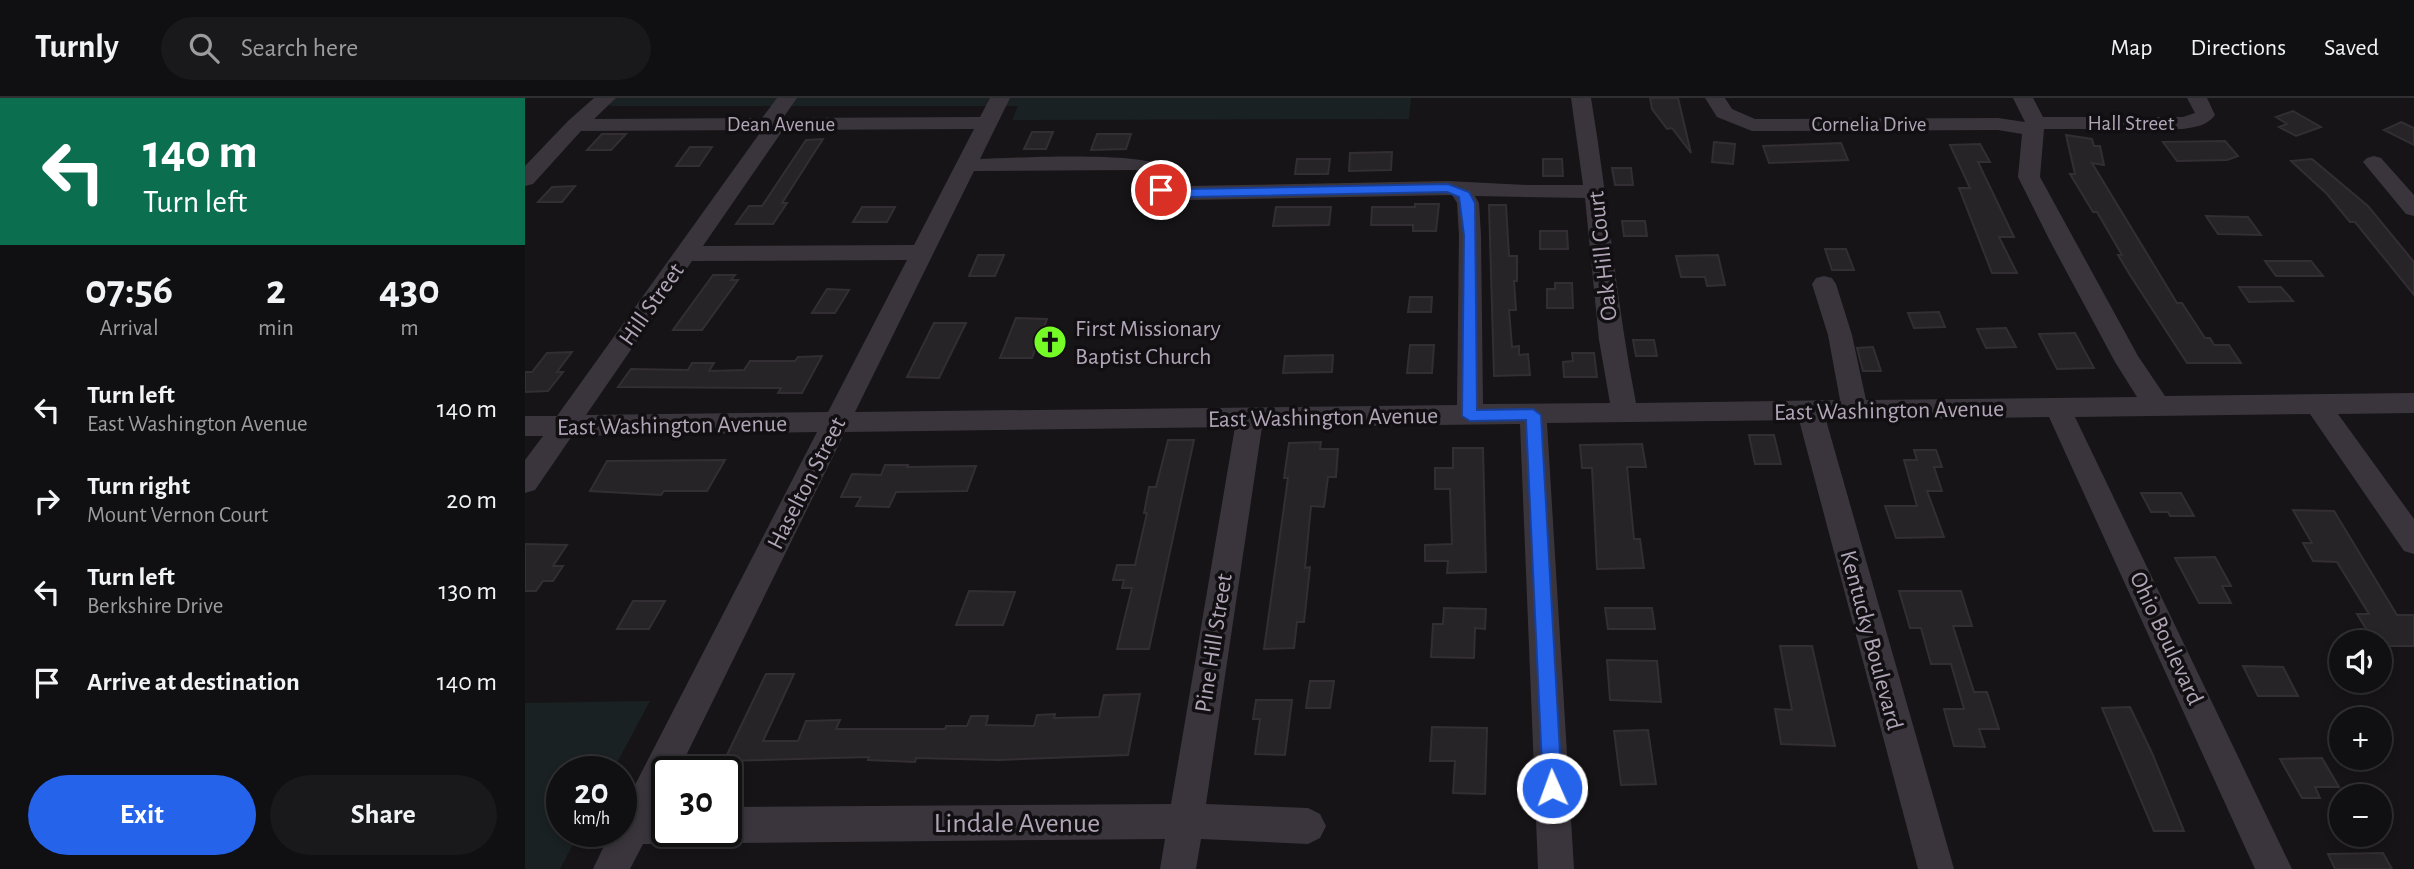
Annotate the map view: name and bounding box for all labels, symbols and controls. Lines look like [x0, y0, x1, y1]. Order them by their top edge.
search box [161, 17, 651, 80]
icon: search [185, 29, 223, 67]
text: Turnly [35, 31, 119, 64]
text: Search here [241, 35, 358, 61]
text: Map [2110, 36, 2152, 60]
text: Directions [2190, 36, 2286, 60]
text: Saved [2324, 36, 2379, 60]
street label: Hall Street [2088, 113, 2175, 134]
street label: Dean Avenue [727, 114, 835, 135]
street label: Cornelia Drive [1811, 114, 1927, 135]
icon: left [28, 126, 119, 217]
text: 140 m [143, 128, 258, 177]
pin [1131, 160, 1191, 220]
icon: arrive [1142, 171, 1180, 209]
text: Turn left [143, 186, 247, 218]
street label: Oak Hill Court [1584, 189, 1622, 322]
street label: Hill Street [615, 259, 689, 350]
text: 07:56 [85, 269, 173, 311]
text: 2 [266, 269, 286, 311]
text: 430 [379, 269, 440, 311]
text: Arrival [99, 317, 159, 340]
text: min [258, 317, 294, 340]
text: m [400, 317, 419, 340]
place label: First Missionary Baptist Church [1075, 317, 1221, 369]
church icon: First Missionary Baptist Church [1031, 323, 1069, 361]
text: Turn left [87, 382, 175, 408]
icon: left [28, 391, 66, 429]
text: 140 m [437, 396, 497, 422]
street label: East Washington Avenue [1774, 397, 2004, 425]
street label: East Washington Avenue [1208, 404, 1438, 432]
street label: East Washington Avenue [557, 412, 787, 440]
text: East Washington Avenue [87, 413, 308, 436]
street label: Haselton Street [763, 413, 851, 553]
text: Turn right [87, 473, 190, 499]
icon: right [28, 482, 66, 520]
text: 20 m [446, 487, 497, 513]
text: Mount Vernon Court [87, 504, 268, 527]
street label: Kentucky Boulevard [1836, 548, 1907, 733]
text: Turn left [87, 564, 175, 590]
street label: Ohio Boulevard [2125, 568, 2207, 709]
street label: Pine Hill Street [1191, 572, 1237, 714]
icon: left [28, 573, 66, 611]
text: 130 m [439, 578, 497, 604]
text: Berkshire Drive [87, 595, 223, 618]
map controls [2329, 630, 2392, 847]
button: sound [2329, 630, 2392, 693]
icon: arrive [28, 664, 66, 702]
text: Arrive at destination [87, 669, 300, 695]
text: 140 m [437, 669, 497, 695]
button: + [2329, 707, 2392, 770]
position arrow [1515, 751, 1589, 825]
speed limit sign: 30 [651, 756, 742, 847]
button: Exit [28, 775, 256, 855]
button: Share [270, 775, 497, 855]
text: 20 [574, 775, 609, 810]
button: − [2329, 784, 2392, 847]
text: km/h [573, 810, 610, 828]
street label: Lindale Avenue [934, 810, 1100, 838]

